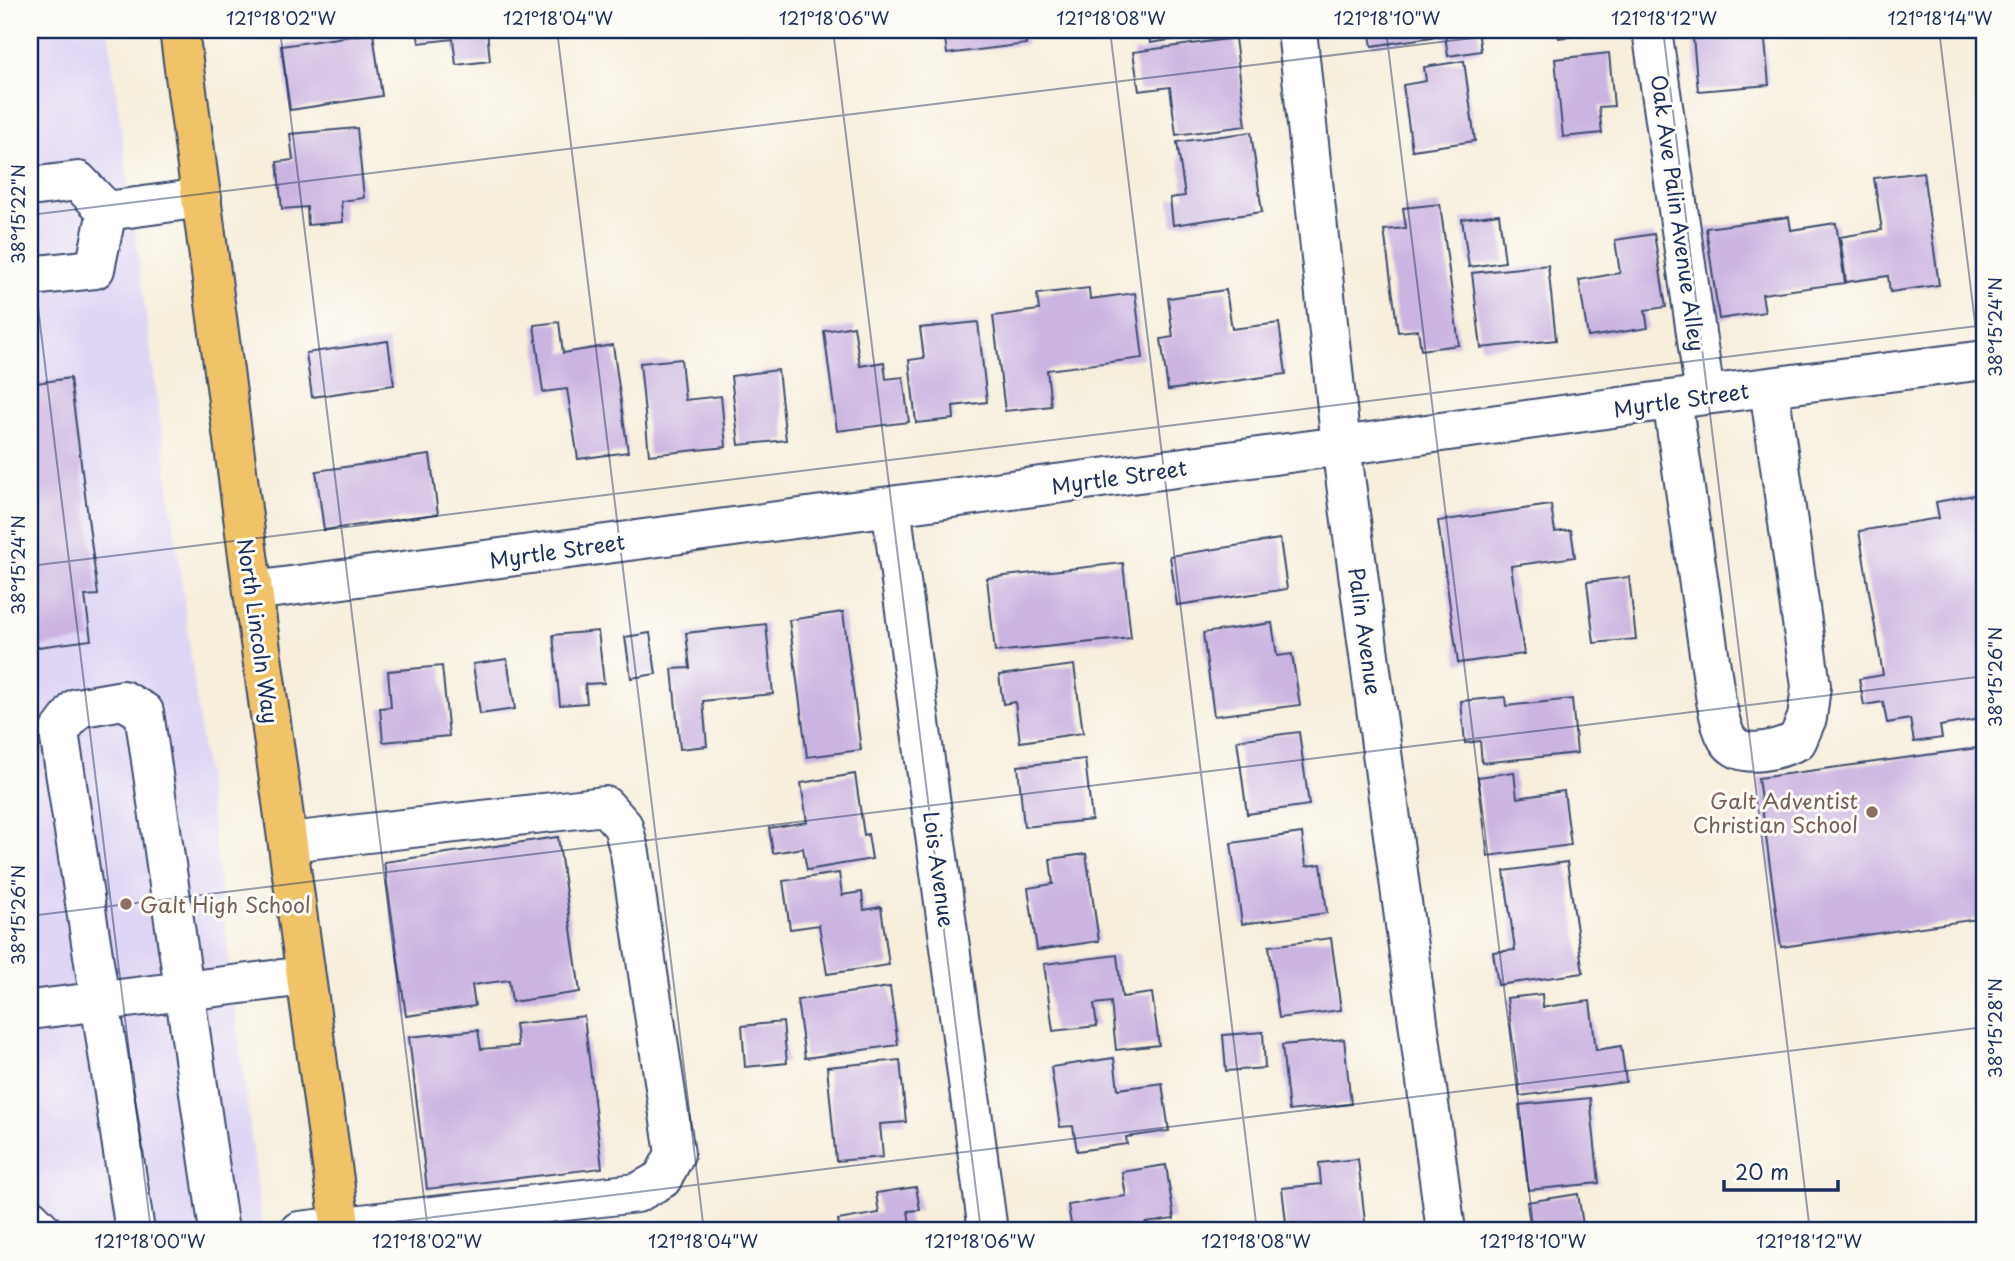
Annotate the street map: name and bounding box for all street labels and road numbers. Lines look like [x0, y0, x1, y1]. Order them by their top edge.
street label: Oak Ave Palin Avenue Alley [1644, 73, 1714, 353]
street label: Myrtle Street [1611, 374, 1751, 424]
street label: Myrtle Street [1049, 451, 1189, 501]
street label: Myrtle Street [487, 525, 627, 575]
street label: North Lincoln Way [230, 536, 288, 726]
street label: Palin Avenue [1341, 565, 1391, 697]
street label: Lois Avenue [916, 809, 964, 929]

